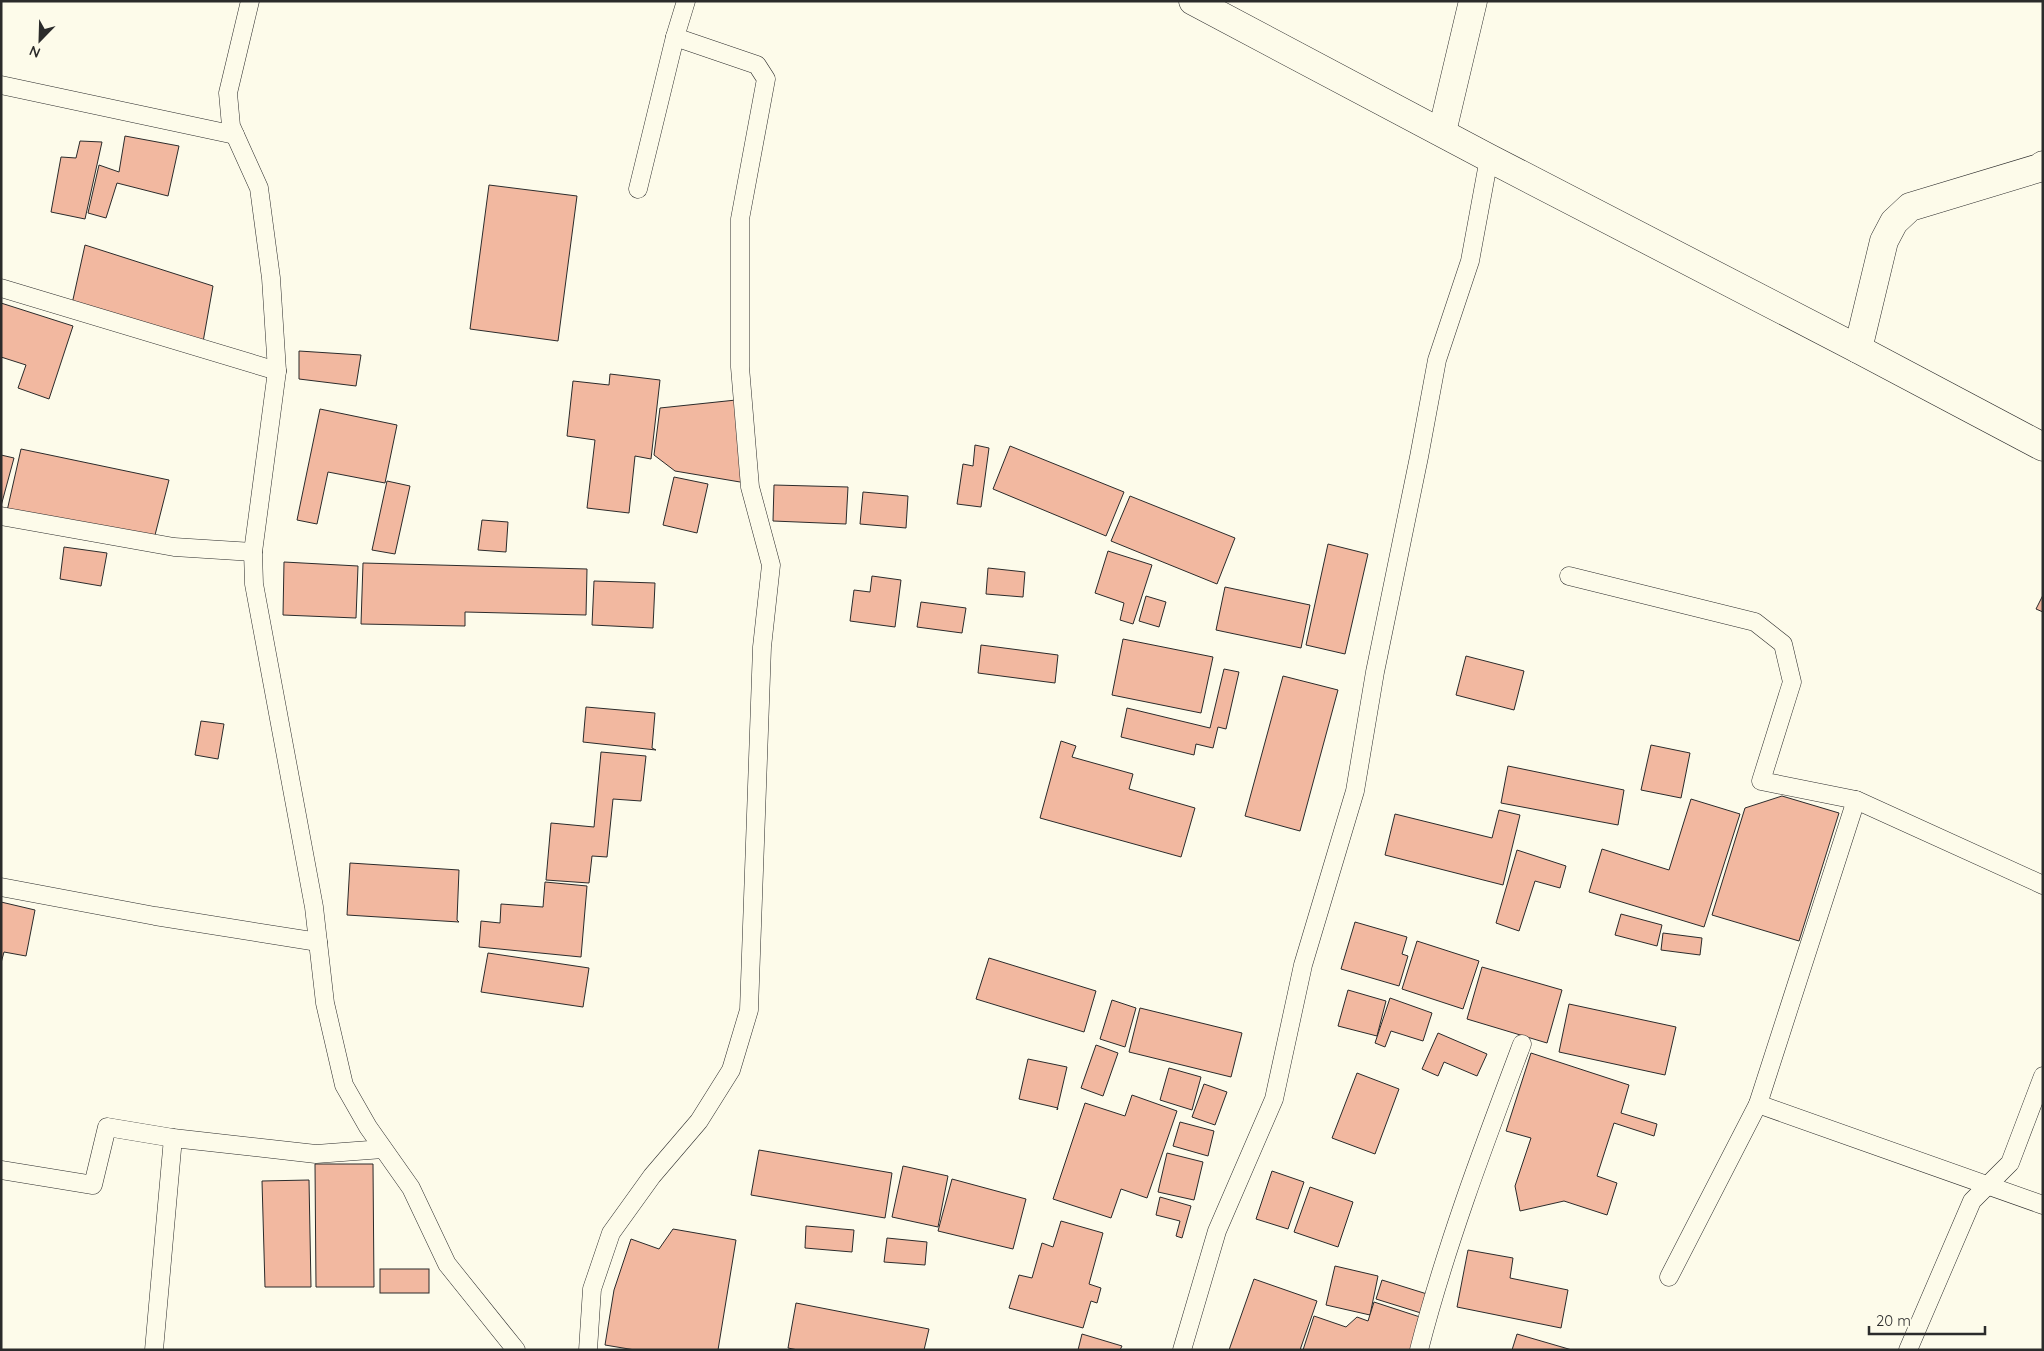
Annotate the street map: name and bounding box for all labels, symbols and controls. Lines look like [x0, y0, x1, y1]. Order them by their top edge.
north arrow [15, 15, 65, 65]
text: N [27, 42, 43, 62]
scale bar [1869, 1304, 1985, 1336]
text: 20 m [1876, 1311, 1911, 1330]

